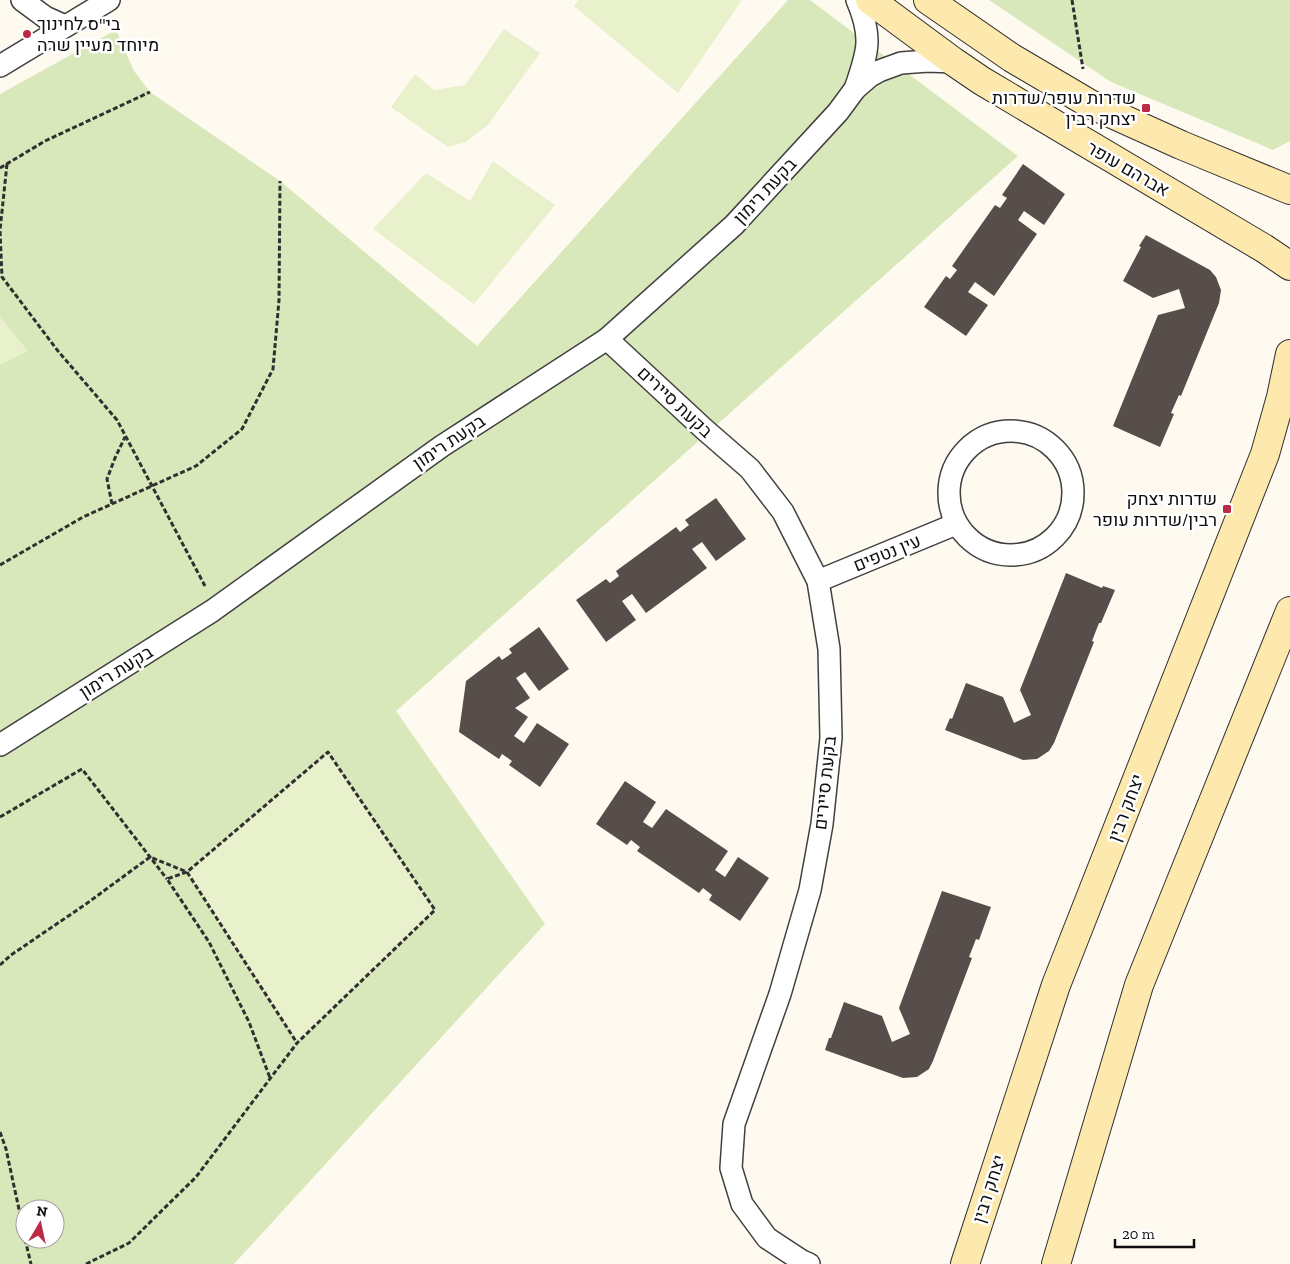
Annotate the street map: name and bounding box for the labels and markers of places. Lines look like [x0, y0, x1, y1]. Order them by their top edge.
place label: בי"ס לחינוך מיוחד מעיין שרה [37, 13, 159, 56]
marker: בי"ס לחינוך מיוחד מעיין שרה [21, 28, 33, 40]
place label: שדרות עופר/שדרות יצחק רבין [992, 87, 1136, 130]
marker: שדרות עופר/שדרות יצחק רבין [1140, 102, 1152, 114]
place label: שדרות יצחק רבין/שדרות עופר [1093, 488, 1217, 531]
marker: שדרות יצחק רבין/שדרות עופר [1221, 503, 1233, 515]

